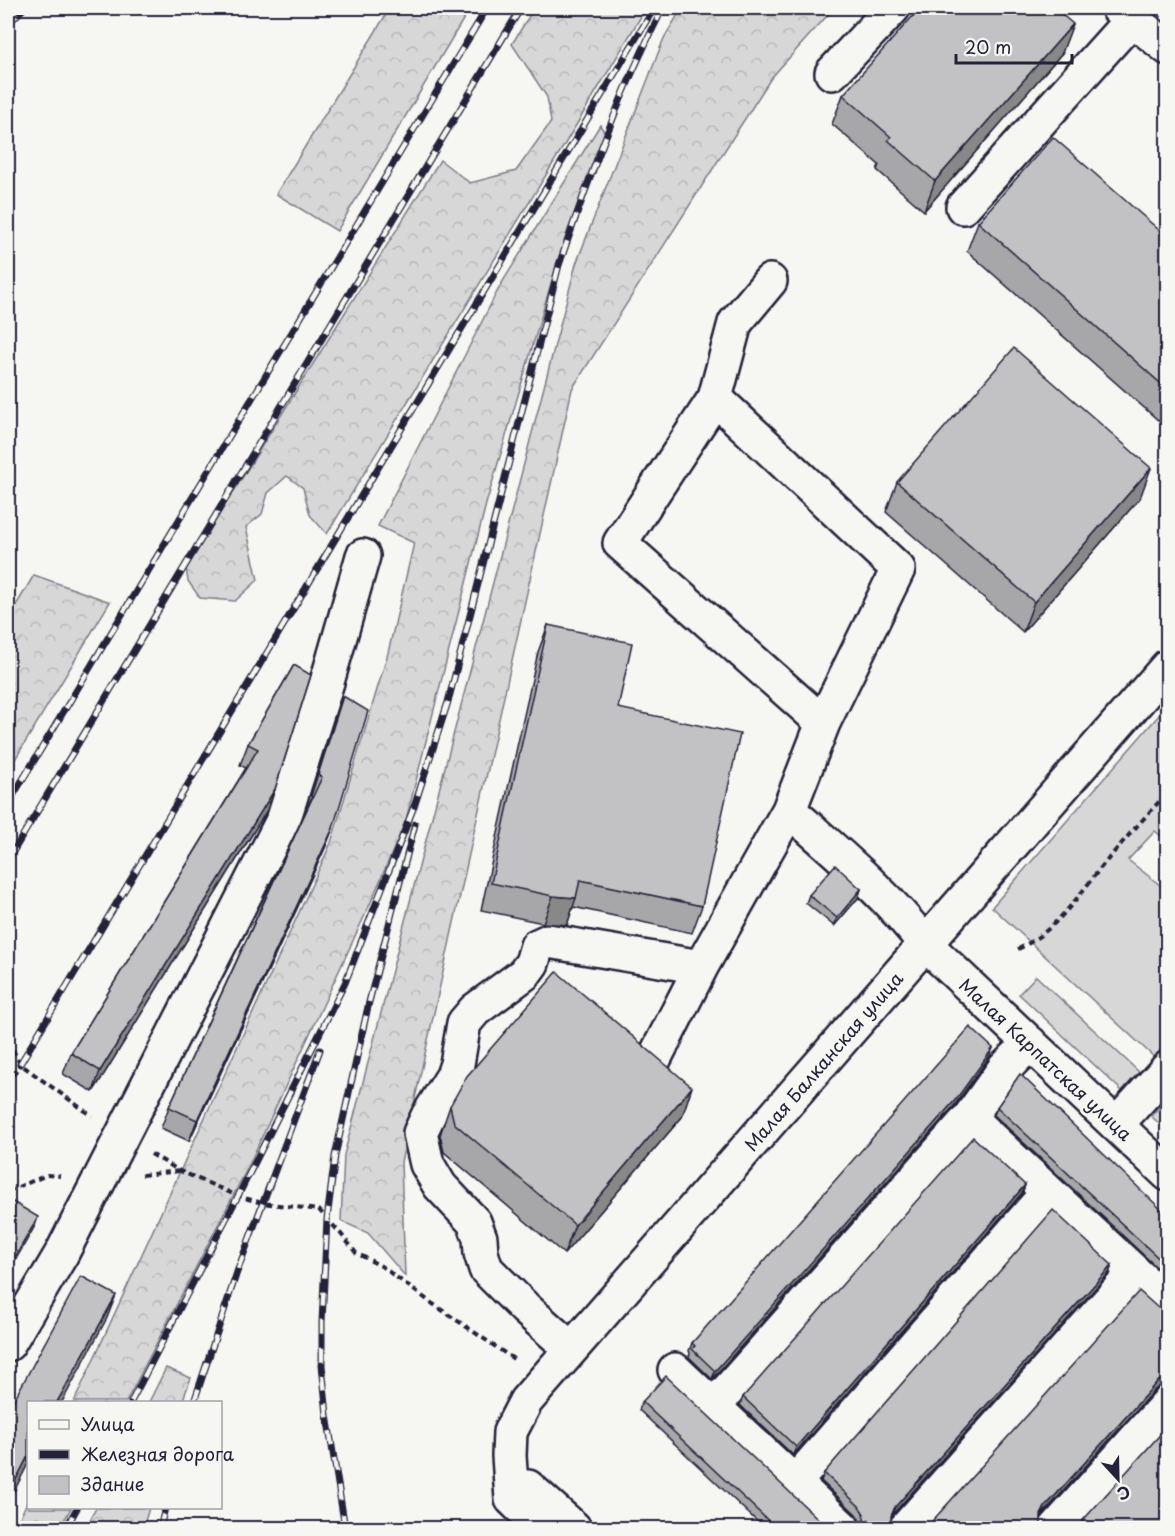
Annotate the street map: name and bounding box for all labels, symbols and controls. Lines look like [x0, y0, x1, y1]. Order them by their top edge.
scale bar [956, 27, 1072, 65]
text: 20 m [965, 33, 1011, 60]
street label: Малая Балканская улица [737, 965, 909, 1157]
street label: Малая Карпатская улица [954, 971, 1139, 1147]
legend [27, 1401, 222, 1509]
text: Улица [81, 1410, 135, 1437]
text: Железная дорога [81, 1440, 235, 1467]
north arrow [1088, 1449, 1148, 1509]
text: Здание [81, 1470, 144, 1497]
text: С [1114, 1480, 1134, 1507]

